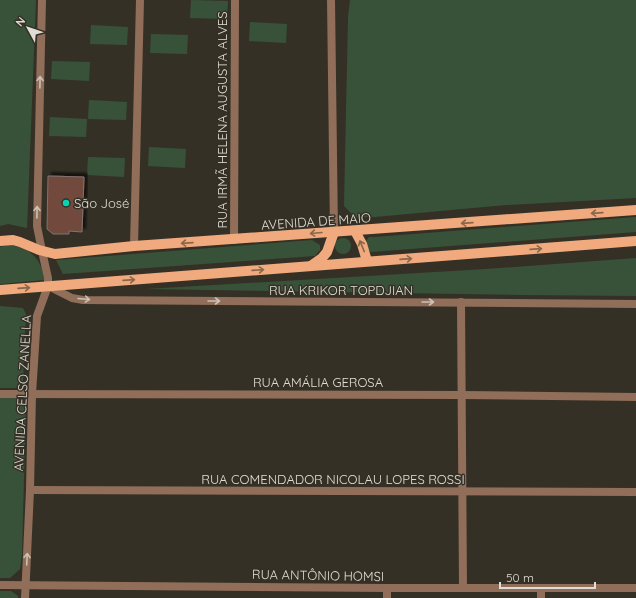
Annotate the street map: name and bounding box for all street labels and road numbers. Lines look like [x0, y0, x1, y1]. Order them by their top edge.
street label: RUA IRMÃ HELENA AUGUSTA ALVES [214, 11, 230, 229]
street label: AVENIDA DE MAIO [261, 209, 371, 233]
street label: RUA KRIKOR TOPDJIAN [269, 282, 413, 298]
street label: AVENIDA CELSO ZANELLA [10, 314, 34, 472]
street label: RUA AMÁLIA GEROSA [253, 374, 384, 390]
street label: RUA COMENDADOR NICOLAU LOPES ROSSI [201, 471, 465, 487]
street label: RUA ANTÔNIO HOMSI [252, 566, 384, 584]

